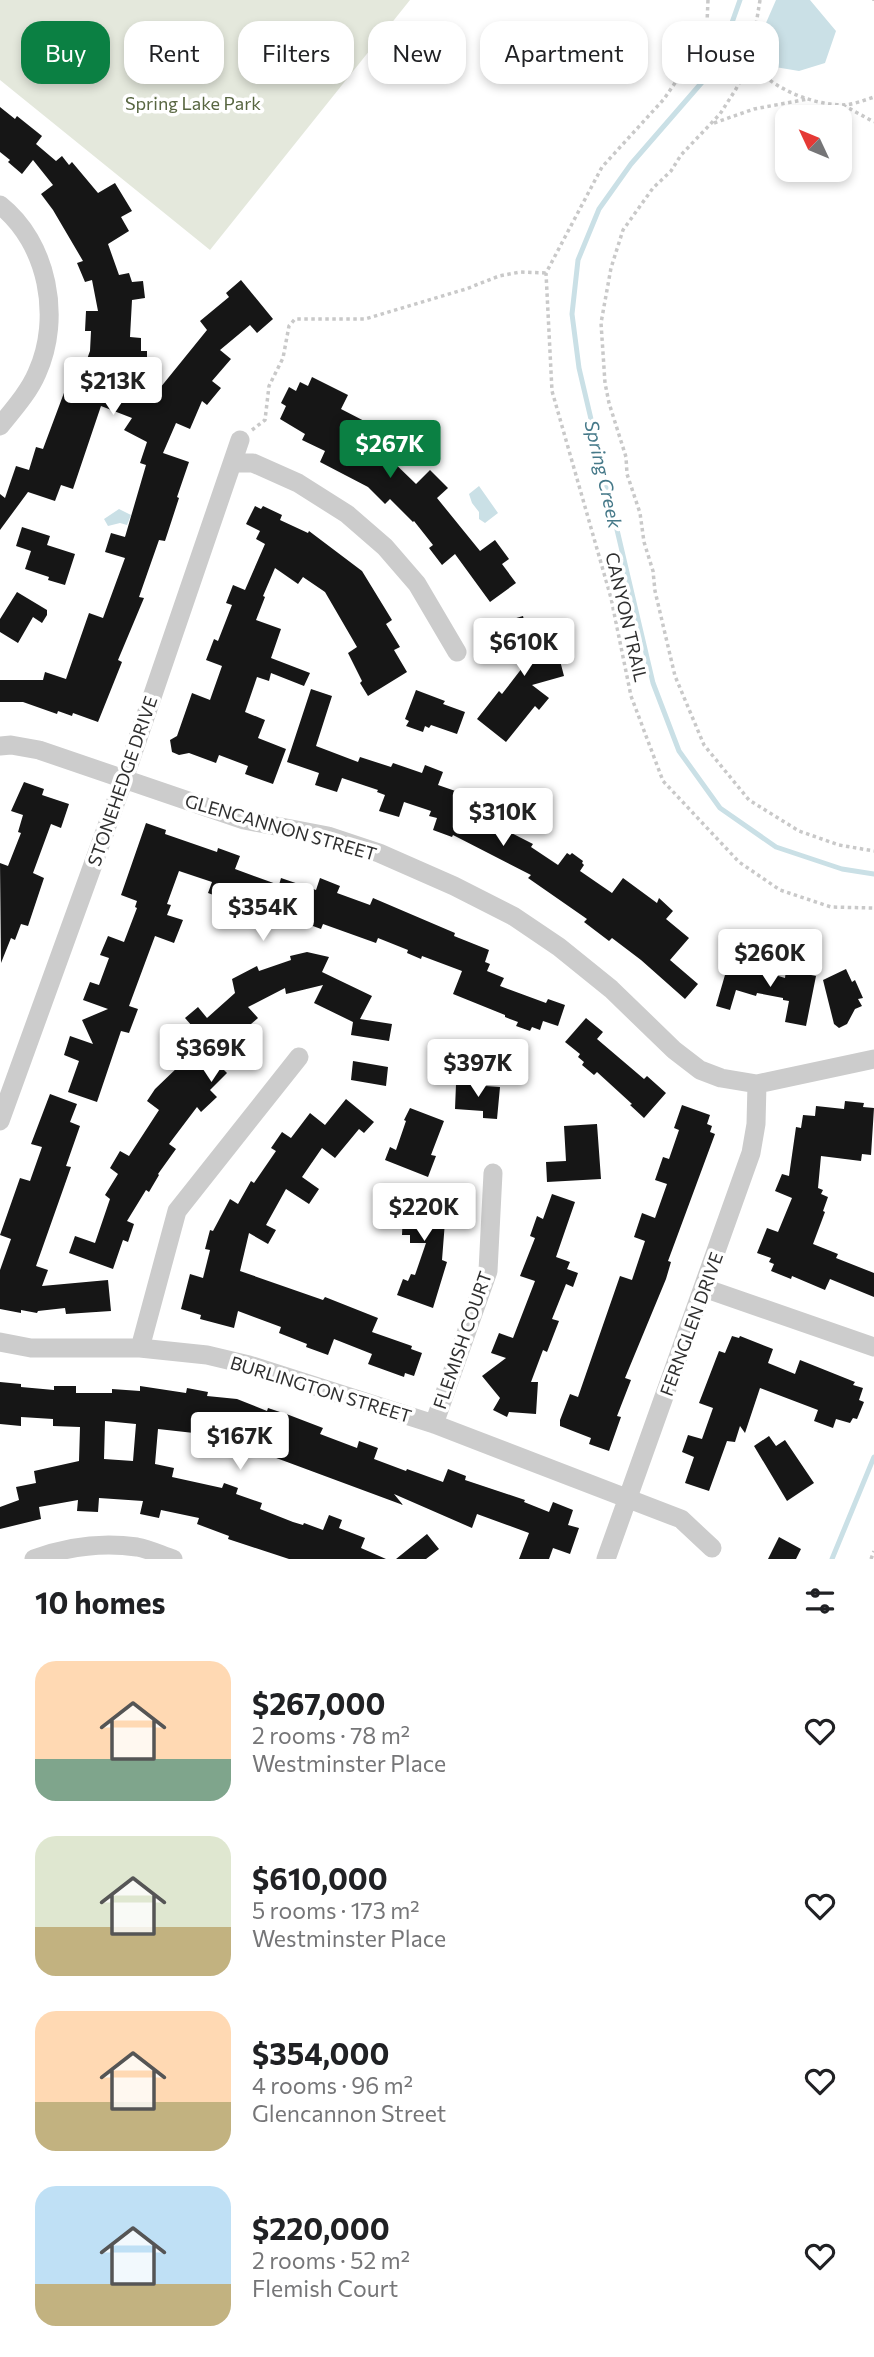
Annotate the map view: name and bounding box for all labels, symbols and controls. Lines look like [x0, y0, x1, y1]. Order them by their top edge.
chip: Buy [21, 21, 110, 84]
chip: Rent [124, 21, 224, 84]
chip: Filters [238, 21, 354, 84]
chip: New [368, 21, 466, 84]
chip: Apartment [480, 21, 648, 84]
chip: House [662, 21, 779, 84]
park label: Spring Lake Park [125, 92, 261, 114]
north arrow [775, 105, 852, 182]
map controls [775, 105, 852, 182]
pin: $213K [64, 358, 162, 417]
text: $213K [80, 366, 146, 394]
water label: Spring Creek [580, 418, 628, 531]
pin: $267K [341, 420, 439, 480]
text: $267K [356, 429, 424, 457]
street label: CANYON TRAIL [601, 550, 653, 684]
pin: $610K [475, 618, 573, 678]
text: $610K [489, 627, 559, 655]
street label: STONEHEDGE DRIVE [83, 693, 161, 869]
pin: $310K [454, 788, 552, 848]
street label: GLENCANNON STREET [183, 789, 379, 865]
text: $310K [469, 797, 537, 825]
pin: $354K [214, 884, 312, 943]
text: $354K [228, 892, 298, 920]
pin: $260K [721, 930, 819, 989]
text: $260K [734, 938, 806, 966]
pin: $369K [162, 1024, 260, 1084]
text: $369K [176, 1033, 246, 1061]
pin: $397K [429, 1040, 527, 1099]
text: $397K [443, 1048, 513, 1076]
pin: $220K [375, 1184, 473, 1243]
text: $220K [389, 1192, 459, 1220]
street label: FERNGLEN DRIVE [655, 1249, 727, 1399]
street label: FLEMISH COURT [428, 1268, 496, 1412]
street label: BURLINGTON STREET [228, 1351, 414, 1427]
pin: $167K [191, 1412, 289, 1472]
text: $167K [207, 1421, 273, 1449]
icon: filters [801, 1582, 839, 1620]
text: 10 homes [35, 1583, 165, 1620]
text: $267,000 [252, 1684, 385, 1721]
icon: home [91, 1689, 175, 1773]
icon: heart [801, 1712, 839, 1750]
text: 2 rooms · 78 m² [252, 1721, 410, 1749]
text: Westminster Place [252, 1749, 446, 1777]
text: $610,000 [252, 1859, 388, 1896]
icon: home [91, 1864, 175, 1948]
icon: heart [801, 1887, 839, 1925]
text: 5 rooms · 173 m² [252, 1896, 419, 1924]
text: Westminster Place [252, 1924, 446, 1952]
text: $354,000 [252, 2034, 389, 2071]
icon: home [91, 2039, 175, 2123]
icon: heart [801, 2062, 839, 2100]
text: 4 rooms · 96 m² [252, 2071, 413, 2099]
text: Glencannon Street [252, 2099, 446, 2127]
text: $220,000 [252, 2209, 390, 2246]
icon: home [91, 2214, 175, 2298]
icon: heart [801, 2237, 839, 2275]
text: 2 rooms · 52 m² [252, 2246, 410, 2274]
text: Flemish Court [252, 2274, 398, 2302]

